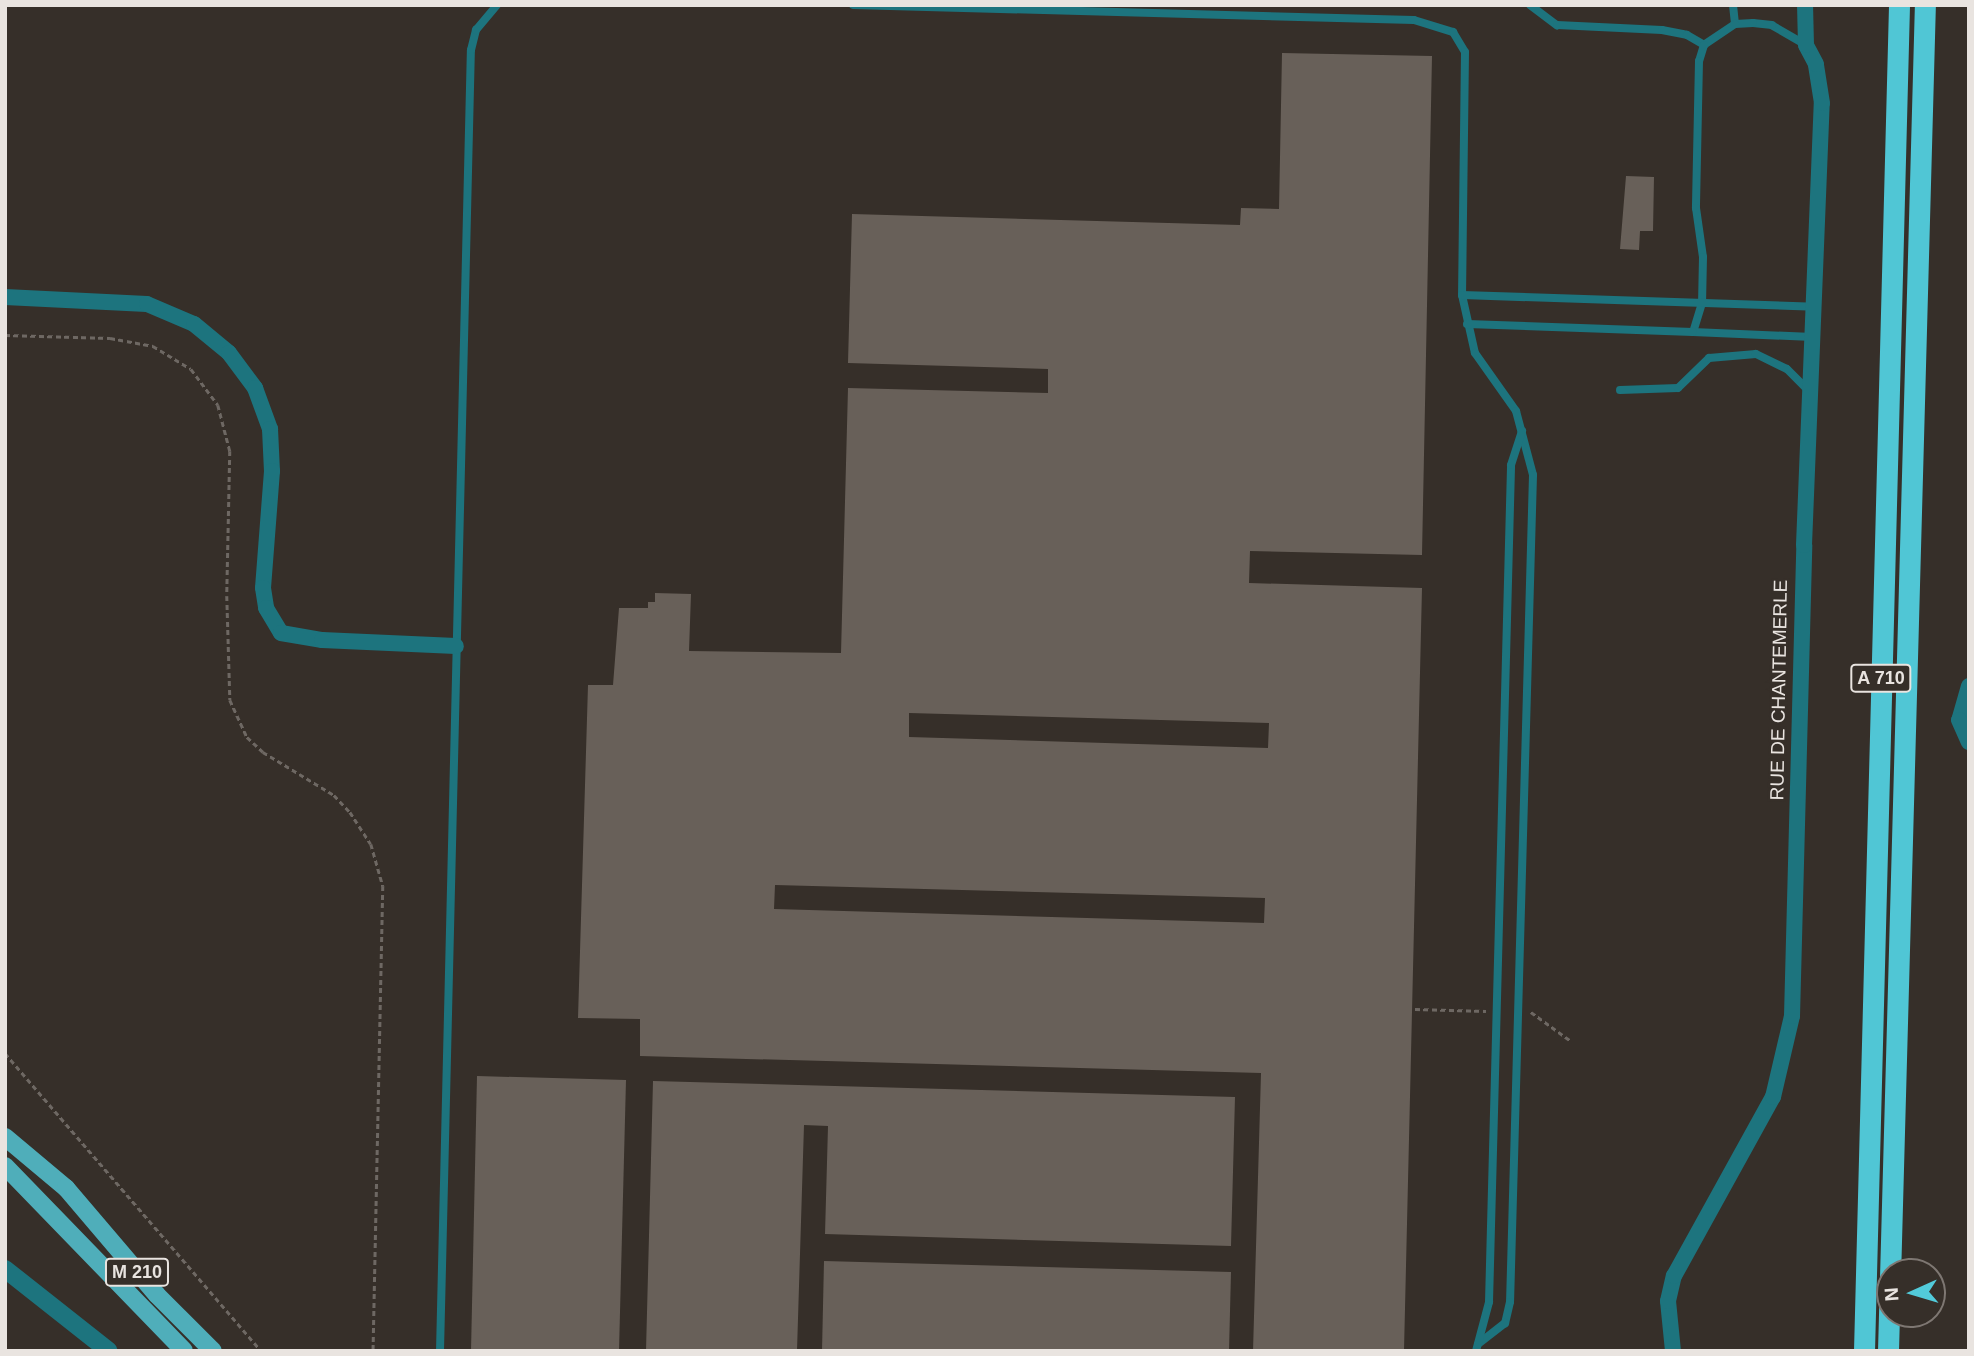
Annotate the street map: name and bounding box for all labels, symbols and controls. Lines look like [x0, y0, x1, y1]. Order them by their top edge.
street label: RUE DE CHANTEMERLE [1766, 579, 1792, 801]
road number: A 710 [1850, 664, 1912, 692]
road number: M 210 [104, 1258, 170, 1287]
north arrow [1876, 1258, 1946, 1328]
text: N [1881, 1287, 1903, 1302]

